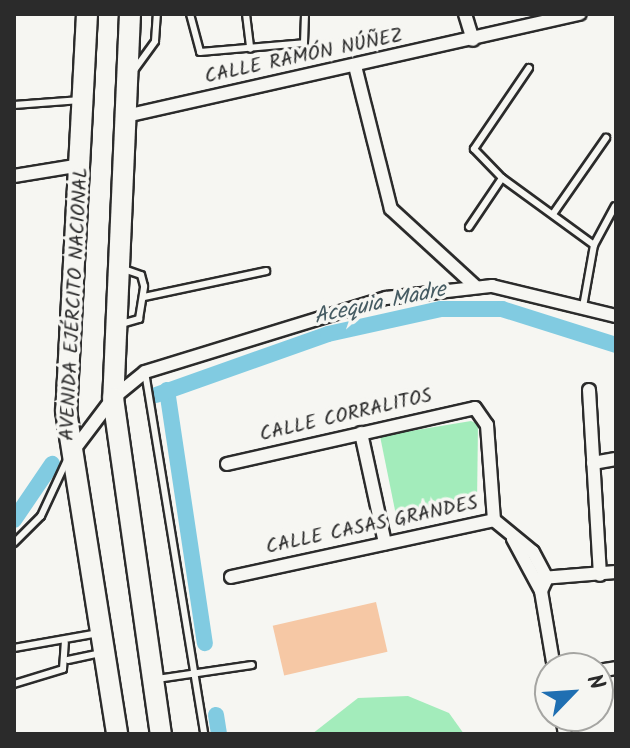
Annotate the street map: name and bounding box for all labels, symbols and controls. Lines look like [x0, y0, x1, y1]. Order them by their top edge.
street label: CALLE RAMÓN NÚÑEZ [203, 24, 405, 90]
street label: AVENIDA EJÉRCITO NACIONAL [56, 167, 94, 441]
water label: Acequia Madre [312, 277, 448, 331]
street label: CALLE CORRALITOS [257, 384, 435, 448]
street label: CALLE CASAS GRANDES [264, 492, 480, 560]
north arrow [534, 652, 614, 732]
text: N [576, 669, 613, 696]

